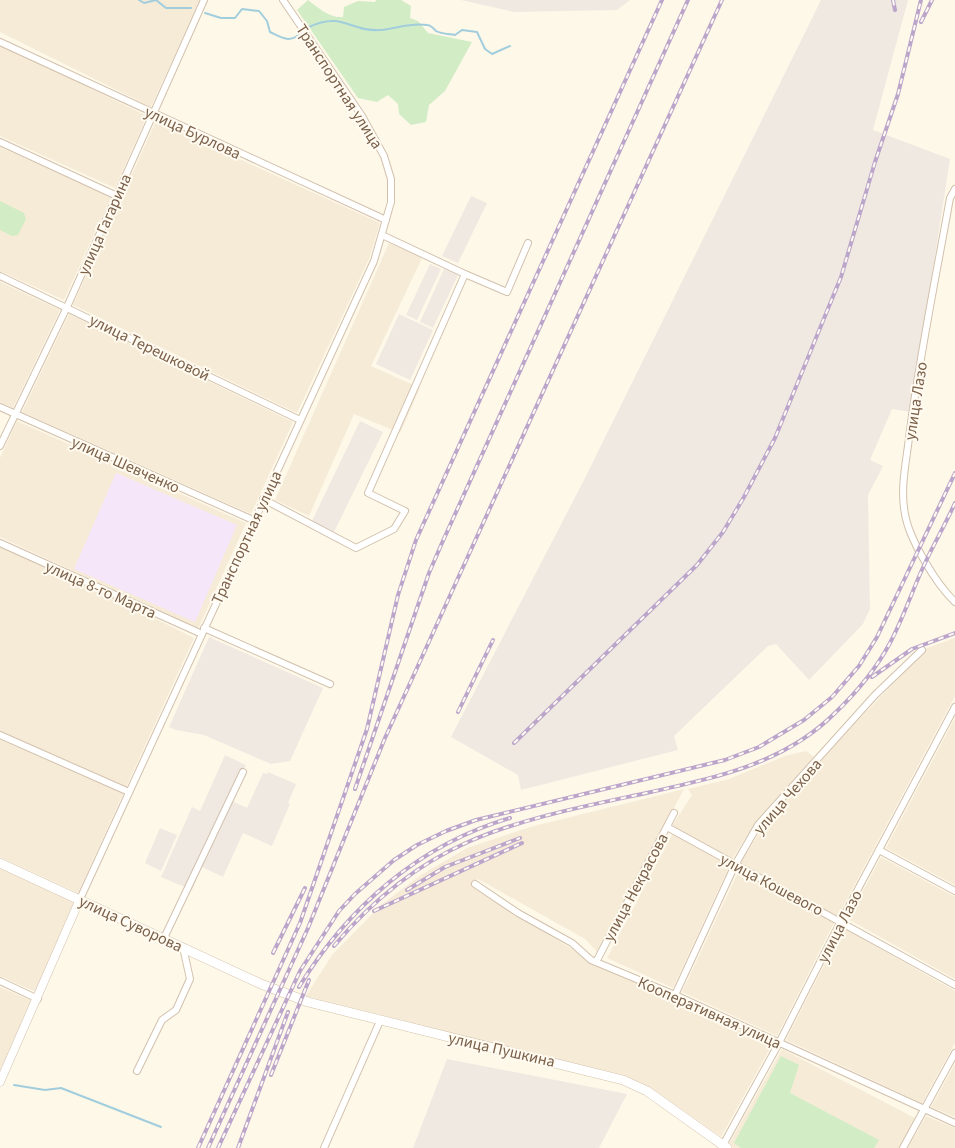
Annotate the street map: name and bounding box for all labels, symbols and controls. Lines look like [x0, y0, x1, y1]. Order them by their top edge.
street label: Транспортная улица [291, 20, 388, 153]
street label: улица Бурлова [141, 101, 244, 165]
street label: улица Гагарина [73, 170, 137, 279]
street label: улица Терешковой [86, 309, 214, 387]
street label: улица Лазо [899, 360, 933, 442]
street label: улица Шевченко [68, 431, 183, 499]
street label: Транспортная улица [206, 467, 287, 608]
street label: улица 8-го Марта [42, 556, 160, 624]
street label: улица Чехова [749, 754, 827, 839]
street label: улица Некрасова [598, 829, 674, 946]
street label: улица Кошевого [716, 848, 827, 921]
street label: улица Лазо [812, 886, 868, 967]
street label: улица Суворова [75, 890, 186, 958]
street label: Кооперативная улица [634, 971, 785, 1054]
street label: улица Пушкина [446, 1027, 557, 1073]

